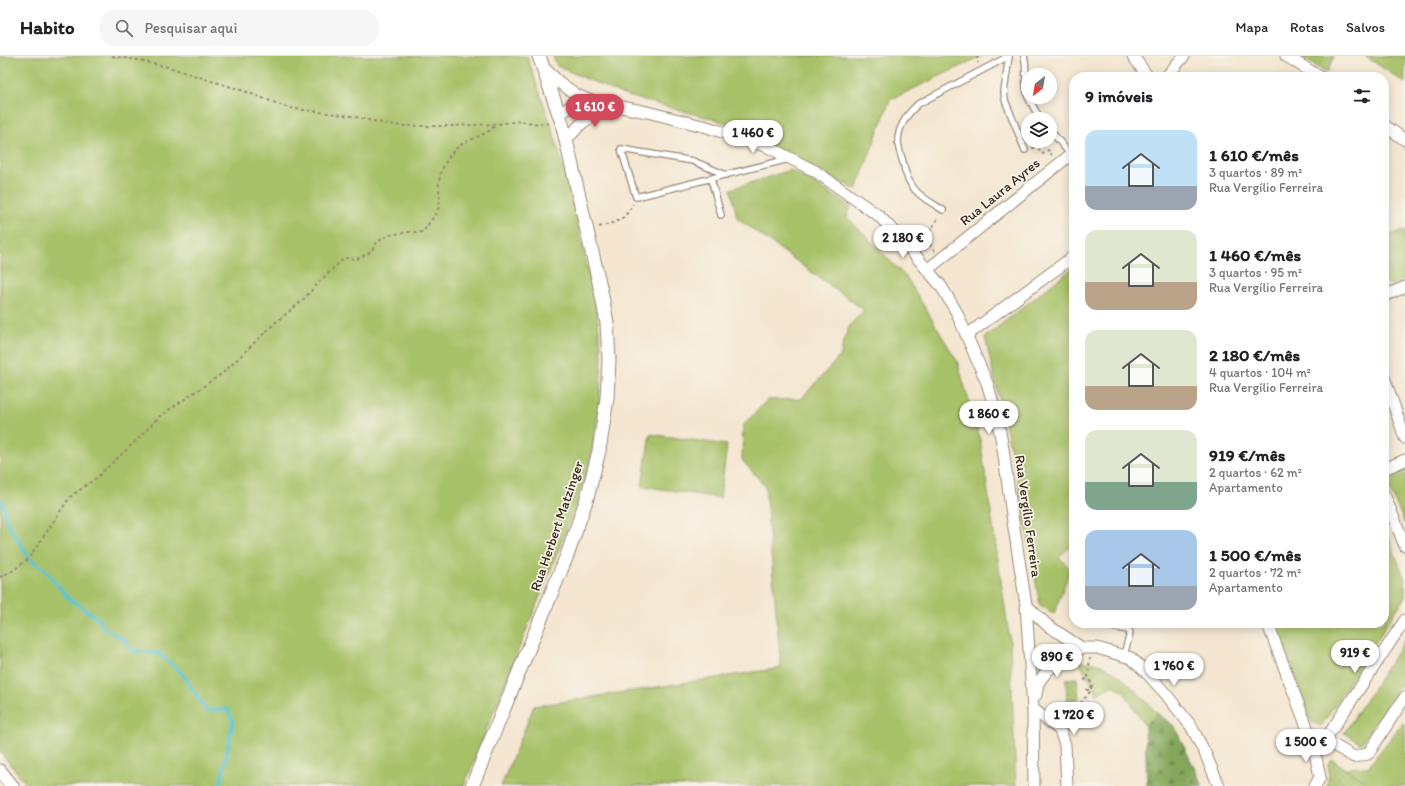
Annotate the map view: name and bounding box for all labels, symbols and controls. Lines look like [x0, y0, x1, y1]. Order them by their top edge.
search box [99, 10, 379, 46]
text: Habito [20, 16, 75, 39]
icon: search [113, 17, 135, 39]
text: Pesquisar aqui [145, 19, 237, 37]
text: Mapa [1236, 19, 1268, 36]
text: Rotas [1290, 19, 1324, 36]
text: Salvos [1346, 19, 1385, 36]
north arrow [1021, 68, 1057, 104]
map controls [1021, 68, 1057, 148]
icon: filters [1351, 85, 1373, 107]
text: 9 imóveis [1085, 86, 1153, 106]
pin: 1 610 € [558, 94, 632, 128]
text: 1 610 € [575, 99, 615, 114]
button: layers [1021, 112, 1057, 148]
pin: 1 460 € [716, 120, 790, 154]
text: 1 460 € [732, 125, 774, 140]
text: 1 610 €/mês [1209, 145, 1299, 165]
icon: home [1117, 146, 1165, 194]
street label: Rua Laura Ayres [957, 155, 1043, 229]
text: 3 quartos · 89 m² [1209, 165, 1302, 180]
text: Rua Vergílio Ferreira [1209, 180, 1323, 195]
pin: 2 180 € [866, 225, 940, 259]
text: 2 180 € [882, 230, 924, 245]
text: 1 460 €/mês [1209, 245, 1301, 265]
icon: home [1117, 246, 1165, 294]
text: 3 quartos · 95 m² [1209, 265, 1302, 280]
text: Rua Vergílio Ferreira [1209, 280, 1323, 295]
text: 2 180 €/mês [1209, 345, 1300, 365]
icon: home [1117, 346, 1165, 394]
text: 4 quartos · 104 m² [1209, 365, 1311, 380]
text: Rua Vergílio Ferreira [1209, 380, 1323, 395]
pin: 1 860 € [952, 401, 1026, 435]
text: 1 860 € [968, 406, 1010, 421]
text: 919 €/mês [1209, 445, 1285, 465]
icon: home [1117, 446, 1165, 494]
street label: Rua Vergílio Ferreira [1011, 454, 1045, 579]
street label: Rua Herbert Matzinger [527, 458, 587, 593]
text: 2 quartos · 62 m² [1209, 465, 1302, 480]
text: Apartamento [1209, 480, 1283, 495]
text: 1 500 €/mês [1209, 545, 1301, 565]
icon: home [1117, 546, 1165, 594]
text: 2 quartos · 72 m² [1209, 565, 1301, 580]
text: Apartamento [1209, 580, 1283, 595]
pin: 919 € [1327, 640, 1383, 674]
pin: 890 € [1029, 644, 1085, 678]
text: 919 € [1340, 645, 1370, 660]
text: 890 € [1041, 649, 1073, 664]
pin: 1 760 € [1137, 653, 1211, 687]
text: 1 760 € [1154, 658, 1194, 673]
pin: 1 720 € [1037, 702, 1111, 736]
text: 1 720 € [1054, 707, 1094, 722]
pin: 1 500 € [1269, 729, 1343, 763]
text: 1 500 € [1285, 734, 1327, 749]

